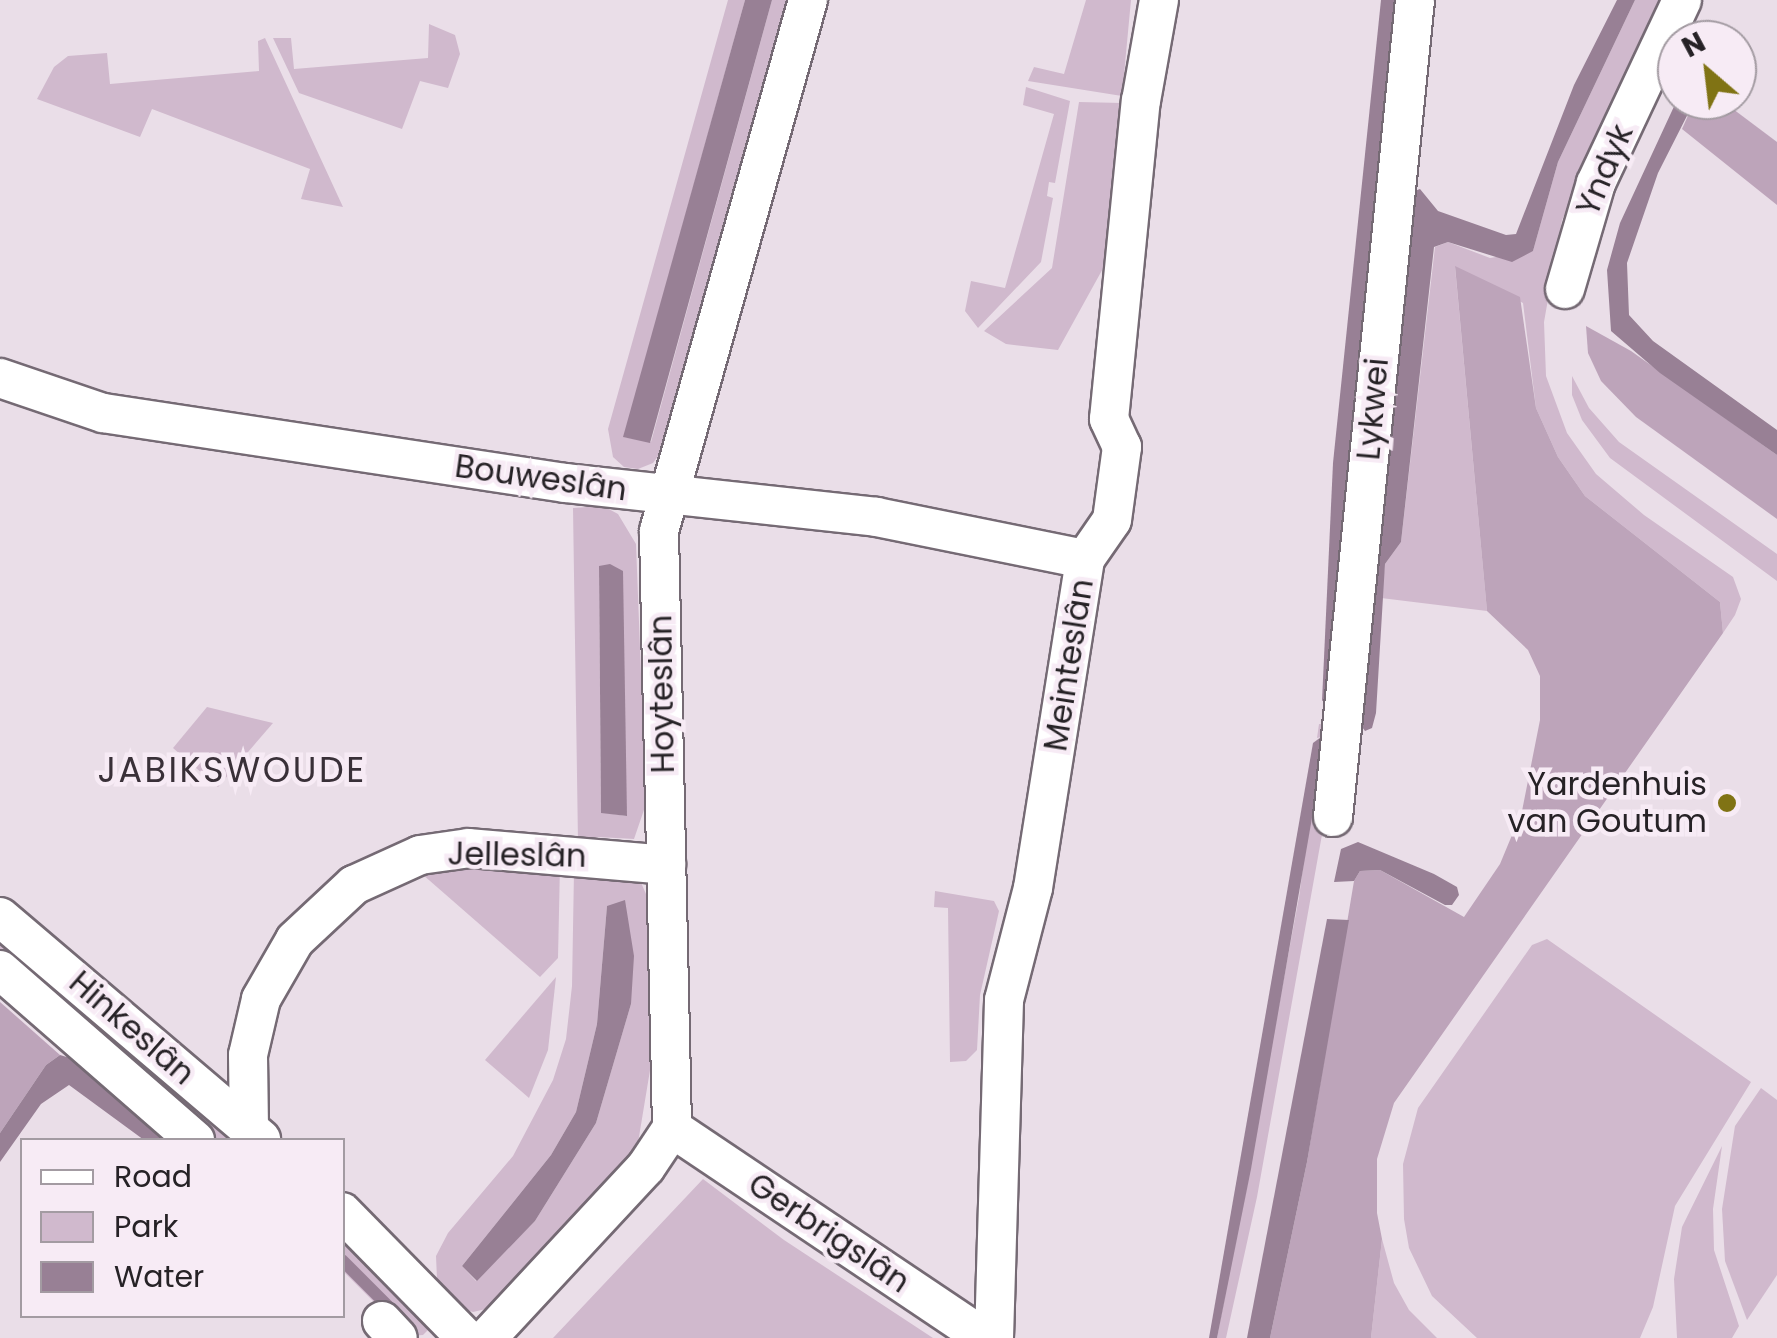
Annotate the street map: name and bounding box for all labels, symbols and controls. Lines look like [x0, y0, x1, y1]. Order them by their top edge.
north arrow [1657, 20, 1757, 120]
text: N [1675, 23, 1712, 67]
street label: Yndyk [1569, 119, 1641, 221]
street label: Lykwei [1349, 356, 1397, 462]
street label: Bouweslân [452, 447, 630, 509]
street label: Meinteslân [1036, 576, 1102, 754]
street label: Hoyteslân [641, 614, 683, 774]
district label: JABIKSWOUDE [97, 749, 367, 791]
place label: Yardenhuis van Goutum [1507, 766, 1707, 841]
marker: Yardenhuis van Goutum [1716, 792, 1738, 814]
street label: Jelleslân [447, 835, 587, 875]
street label: Hinkeslân [61, 963, 203, 1093]
legend [20, 1138, 345, 1318]
text: Road [114, 1155, 192, 1198]
street label: Gerbrigslân [741, 1165, 917, 1301]
text: Park [114, 1205, 178, 1248]
text: Water [114, 1255, 204, 1298]

